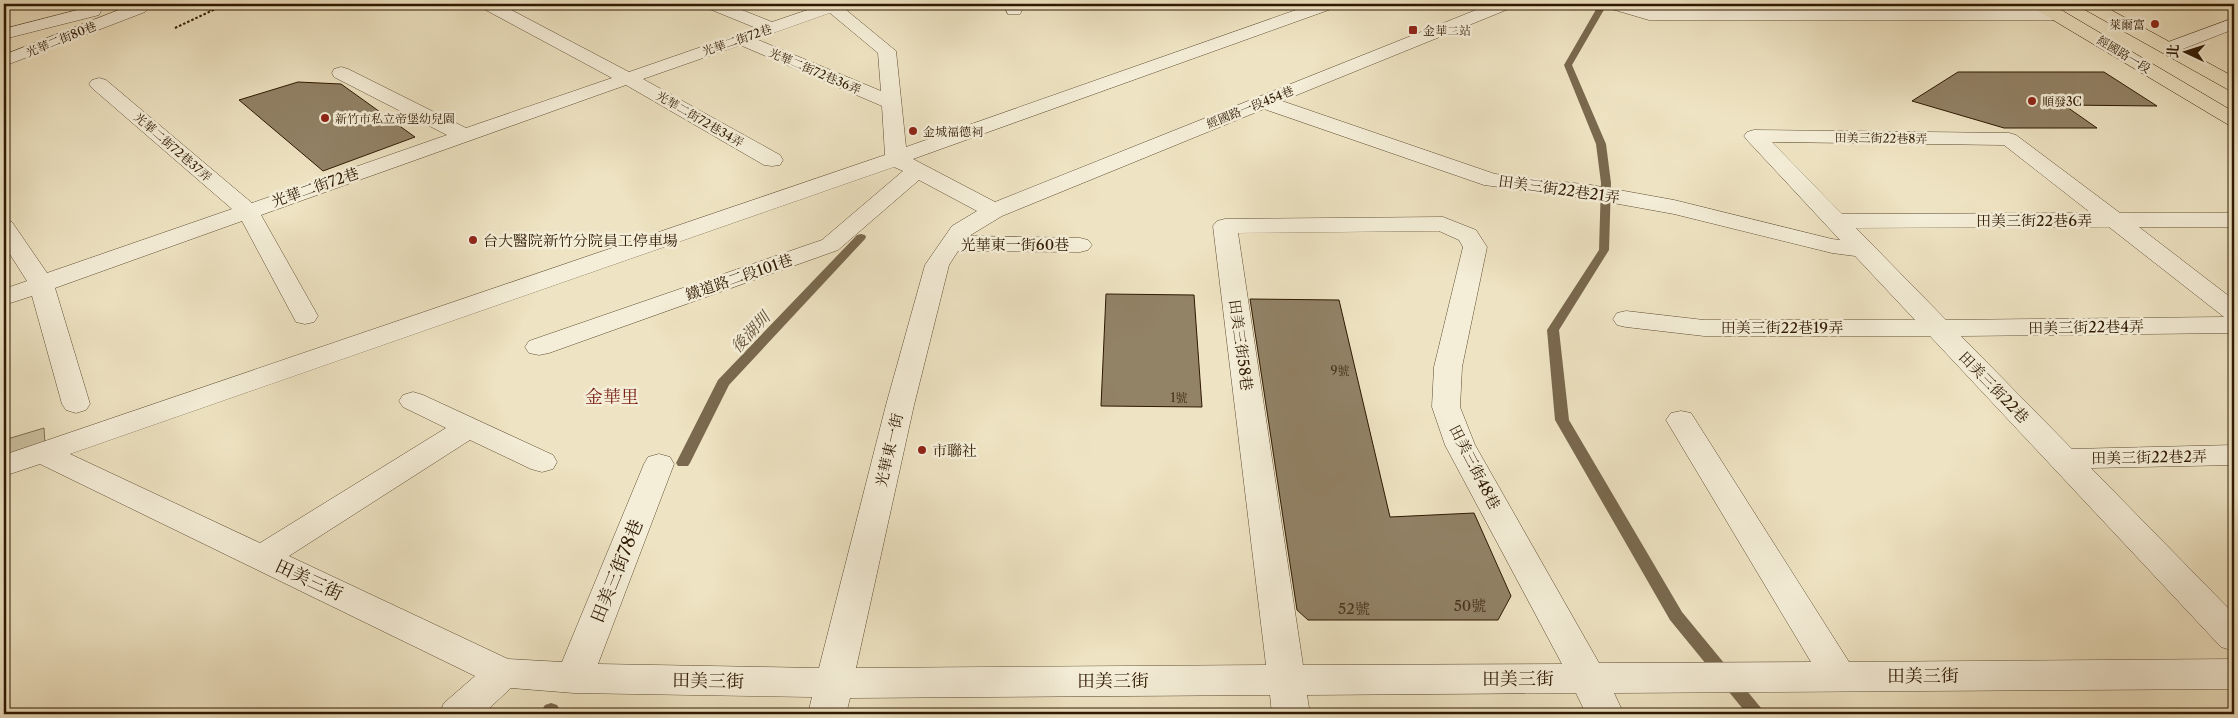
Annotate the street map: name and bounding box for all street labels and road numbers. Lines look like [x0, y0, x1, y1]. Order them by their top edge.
street label: 光華二街80巷 [24, 18, 98, 60]
street label: 光華二街72巷 [700, 21, 774, 59]
street label: 經國路一段 [2094, 32, 2154, 76]
street label: 光華二街72巷36弄 [767, 45, 863, 97]
street label: 經國路一段454巷 [1204, 83, 1296, 131]
street label: 光華二街72巷34弄 [654, 88, 746, 150]
street label: 光華二街72巷37弄 [131, 109, 215, 185]
street label: 田美三街22巷8弄 [1834, 130, 1928, 146]
street label: 光華二街72巷 [269, 163, 361, 211]
street label: 田美三街22巷21弄 [1497, 171, 1621, 207]
street label: 田美三街22巷6弄 [1976, 211, 2092, 230]
street label: 光華東一街60巷 [961, 235, 1069, 254]
street label: 鐵道路二段101巷 [683, 250, 795, 304]
street label: 田美三街58巷 [1225, 298, 1257, 392]
street label: 田美三街22巷4弄 [2028, 316, 2144, 338]
street label: 田美三街22巷19弄 [1721, 318, 1843, 337]
street label: 田美三街22巷 [1955, 347, 2033, 427]
street label: 光華東一街 [871, 411, 907, 489]
street label: 田美三街48巷 [1446, 421, 1504, 513]
street label: 田美三街22巷2弄 [2091, 446, 2207, 468]
street label: 田美三街78巷 [586, 516, 648, 626]
street label: 田美三街 [272, 555, 346, 605]
street label: 田美三街 [1887, 665, 1959, 687]
street label: 田美三街 [1482, 668, 1554, 690]
street label: 田美三街 [672, 669, 744, 693]
street label: 田美三街 [1077, 670, 1149, 692]

